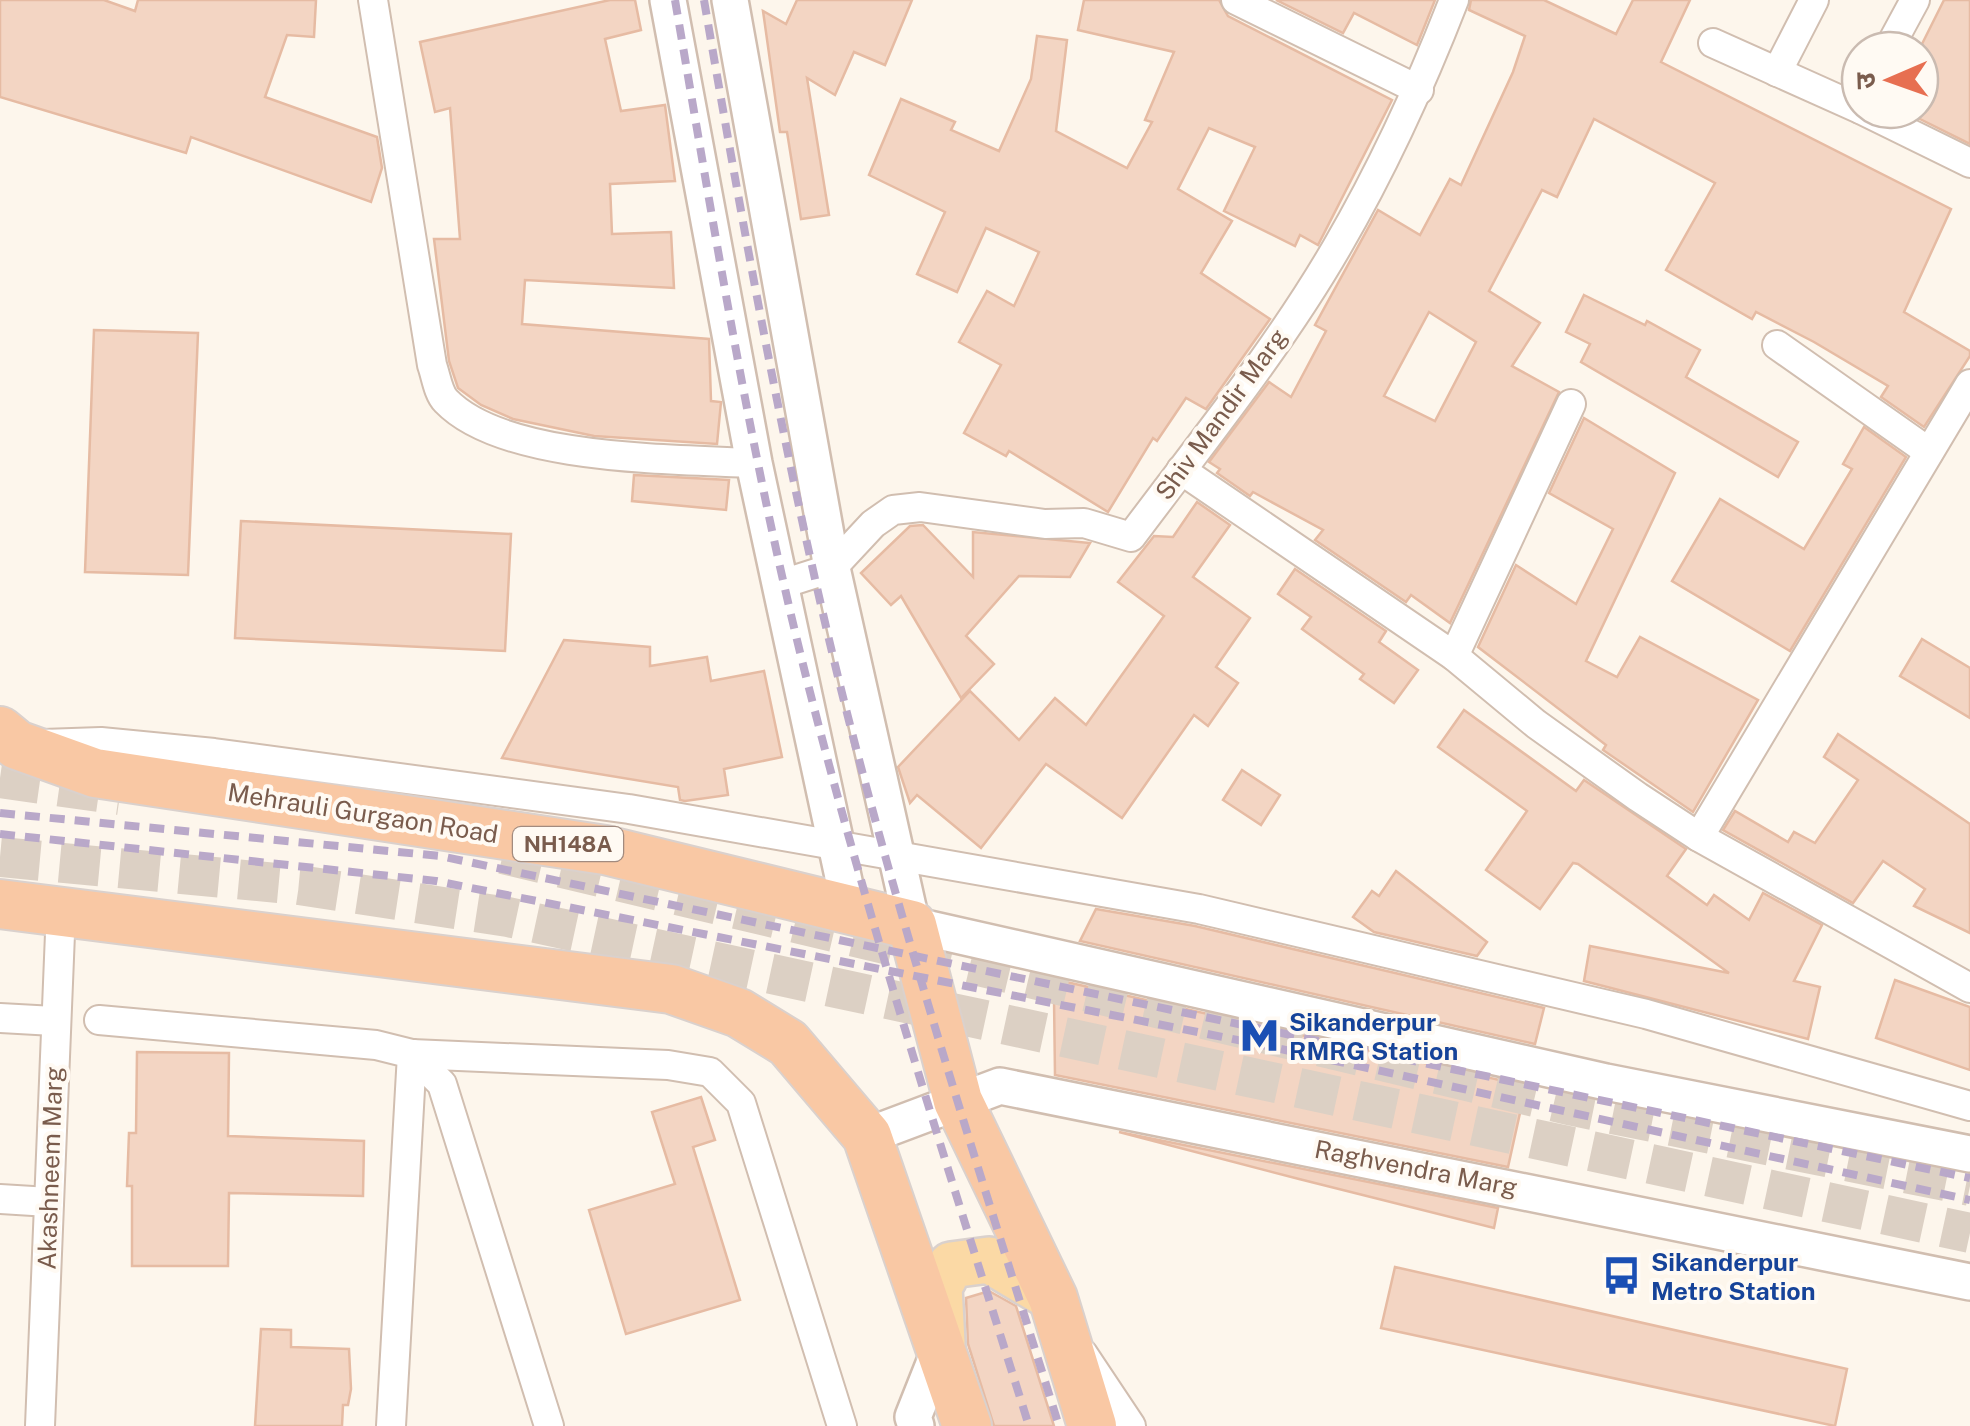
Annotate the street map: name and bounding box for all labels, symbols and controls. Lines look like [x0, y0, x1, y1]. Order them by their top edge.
north arrow [1840, 30, 1940, 130]
text: उ [1848, 72, 1881, 90]
street label: Shiv Mandir Marg [1149, 323, 1293, 505]
street label: Mehrauli Gurgaon Road [226, 777, 500, 849]
road number: NH148A [513, 827, 623, 861]
place label: Sikanderpur RMRG Station [1289, 1007, 1458, 1066]
metro station icon: Sikanderpur RMRG Station [1238, 1015, 1280, 1057]
street label: Akashneem Marg [31, 1066, 69, 1270]
street label: Raghvendra Marg [1312, 1134, 1520, 1202]
place label: Sikanderpur Metro Station [1651, 1247, 1816, 1306]
bus stop icon: Sikanderpur Metro Station [1600, 1255, 1642, 1297]

